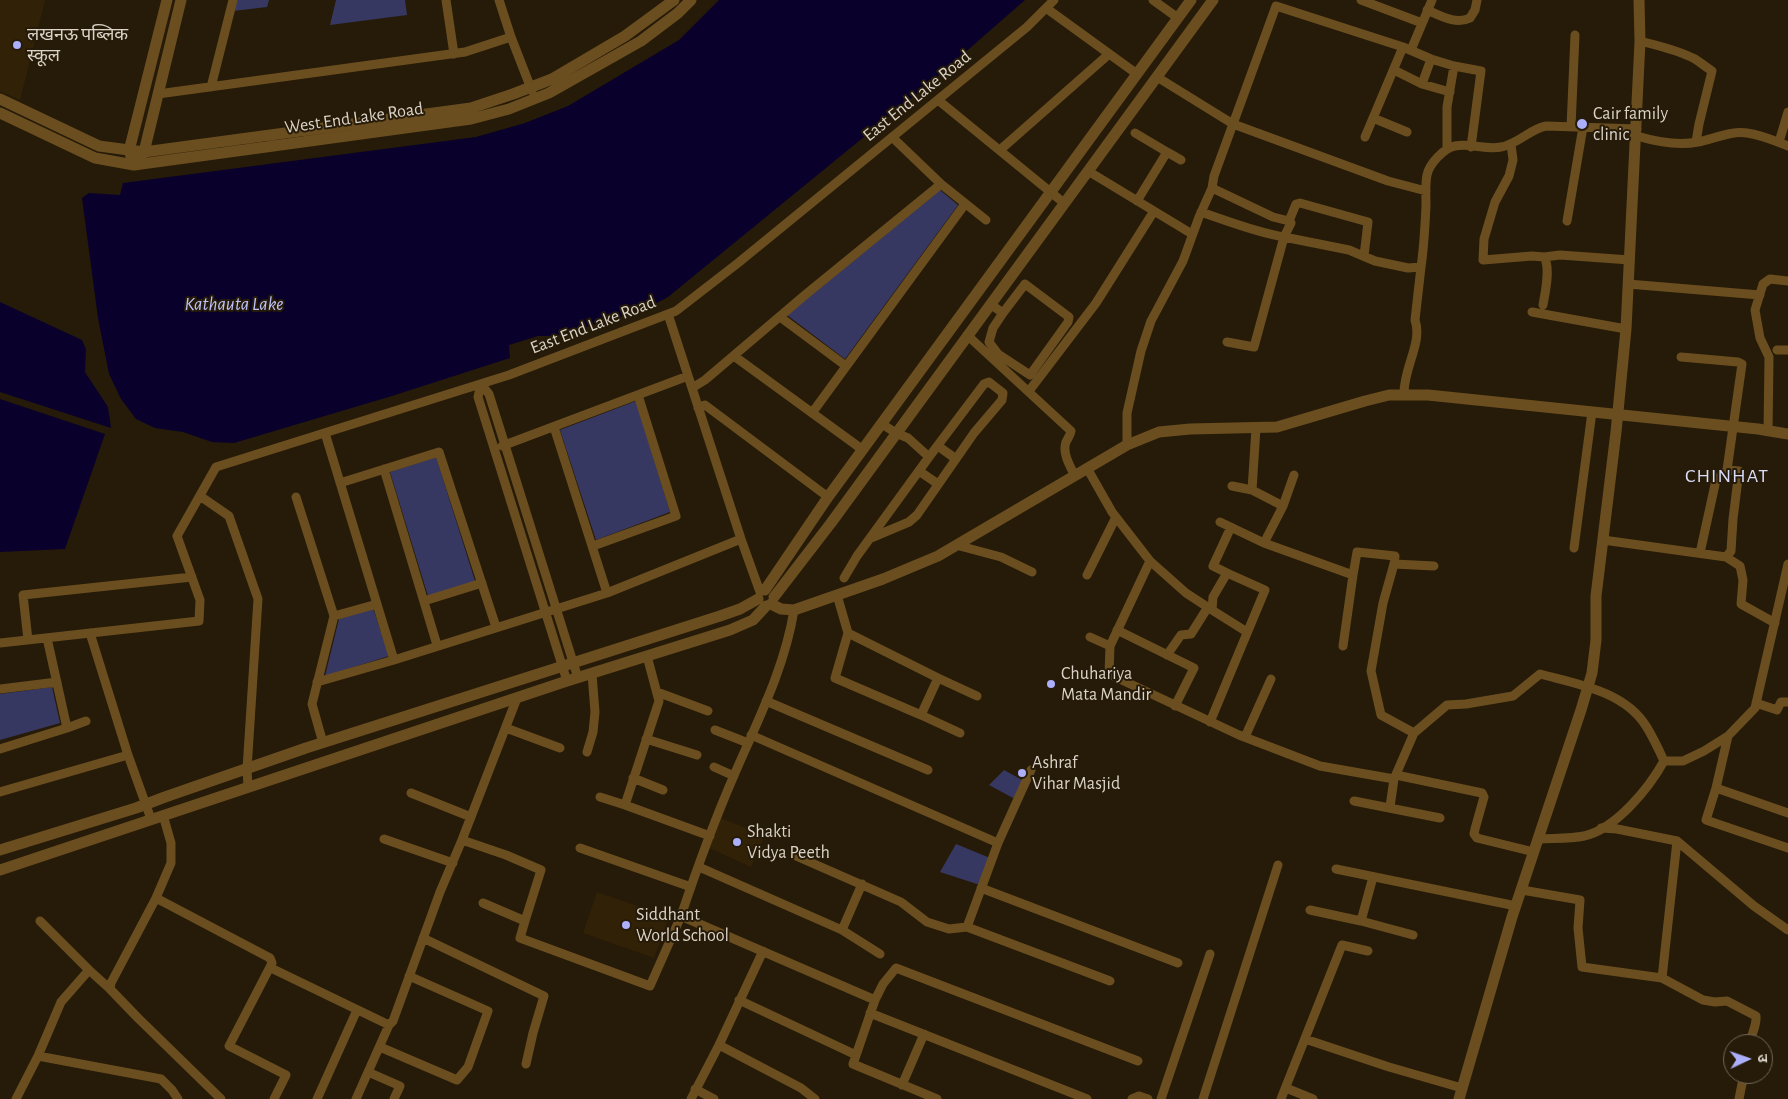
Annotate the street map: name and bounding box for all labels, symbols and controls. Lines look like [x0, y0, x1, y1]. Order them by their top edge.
place label: लखनऊ पब्लिक स्कूल [27, 24, 128, 66]
marker: लखनऊ पब्लिक स्कूल [11, 39, 23, 51]
street label: East End Lake Road [859, 46, 975, 146]
street label: West End Lake Road [283, 98, 425, 138]
place label: Cair family clinic [1593, 103, 1668, 146]
marker: Cair family clinic [1575, 117, 1589, 131]
street label: East End Lake Road [527, 291, 659, 359]
water label: Kathauta Lake [185, 293, 283, 315]
district label: CHINHAT [1684, 464, 1770, 488]
place label: Chuhariya Mata Mandir [1061, 663, 1151, 706]
marker: Chuhariya Mata Mandir [1045, 678, 1057, 690]
place label: Ashraf Vihar Masjid [1032, 752, 1120, 794]
marker: Ashraf Vihar Masjid [1016, 767, 1028, 779]
place label: Shakti Vidya Peeth [747, 821, 830, 864]
marker: Shakti Vidya Peeth [731, 836, 743, 848]
place label: Siddhant World School [636, 904, 729, 946]
marker: Siddhant World School [620, 919, 632, 931]
north arrow [1723, 1034, 1773, 1084]
text: उ [1755, 1054, 1769, 1063]

